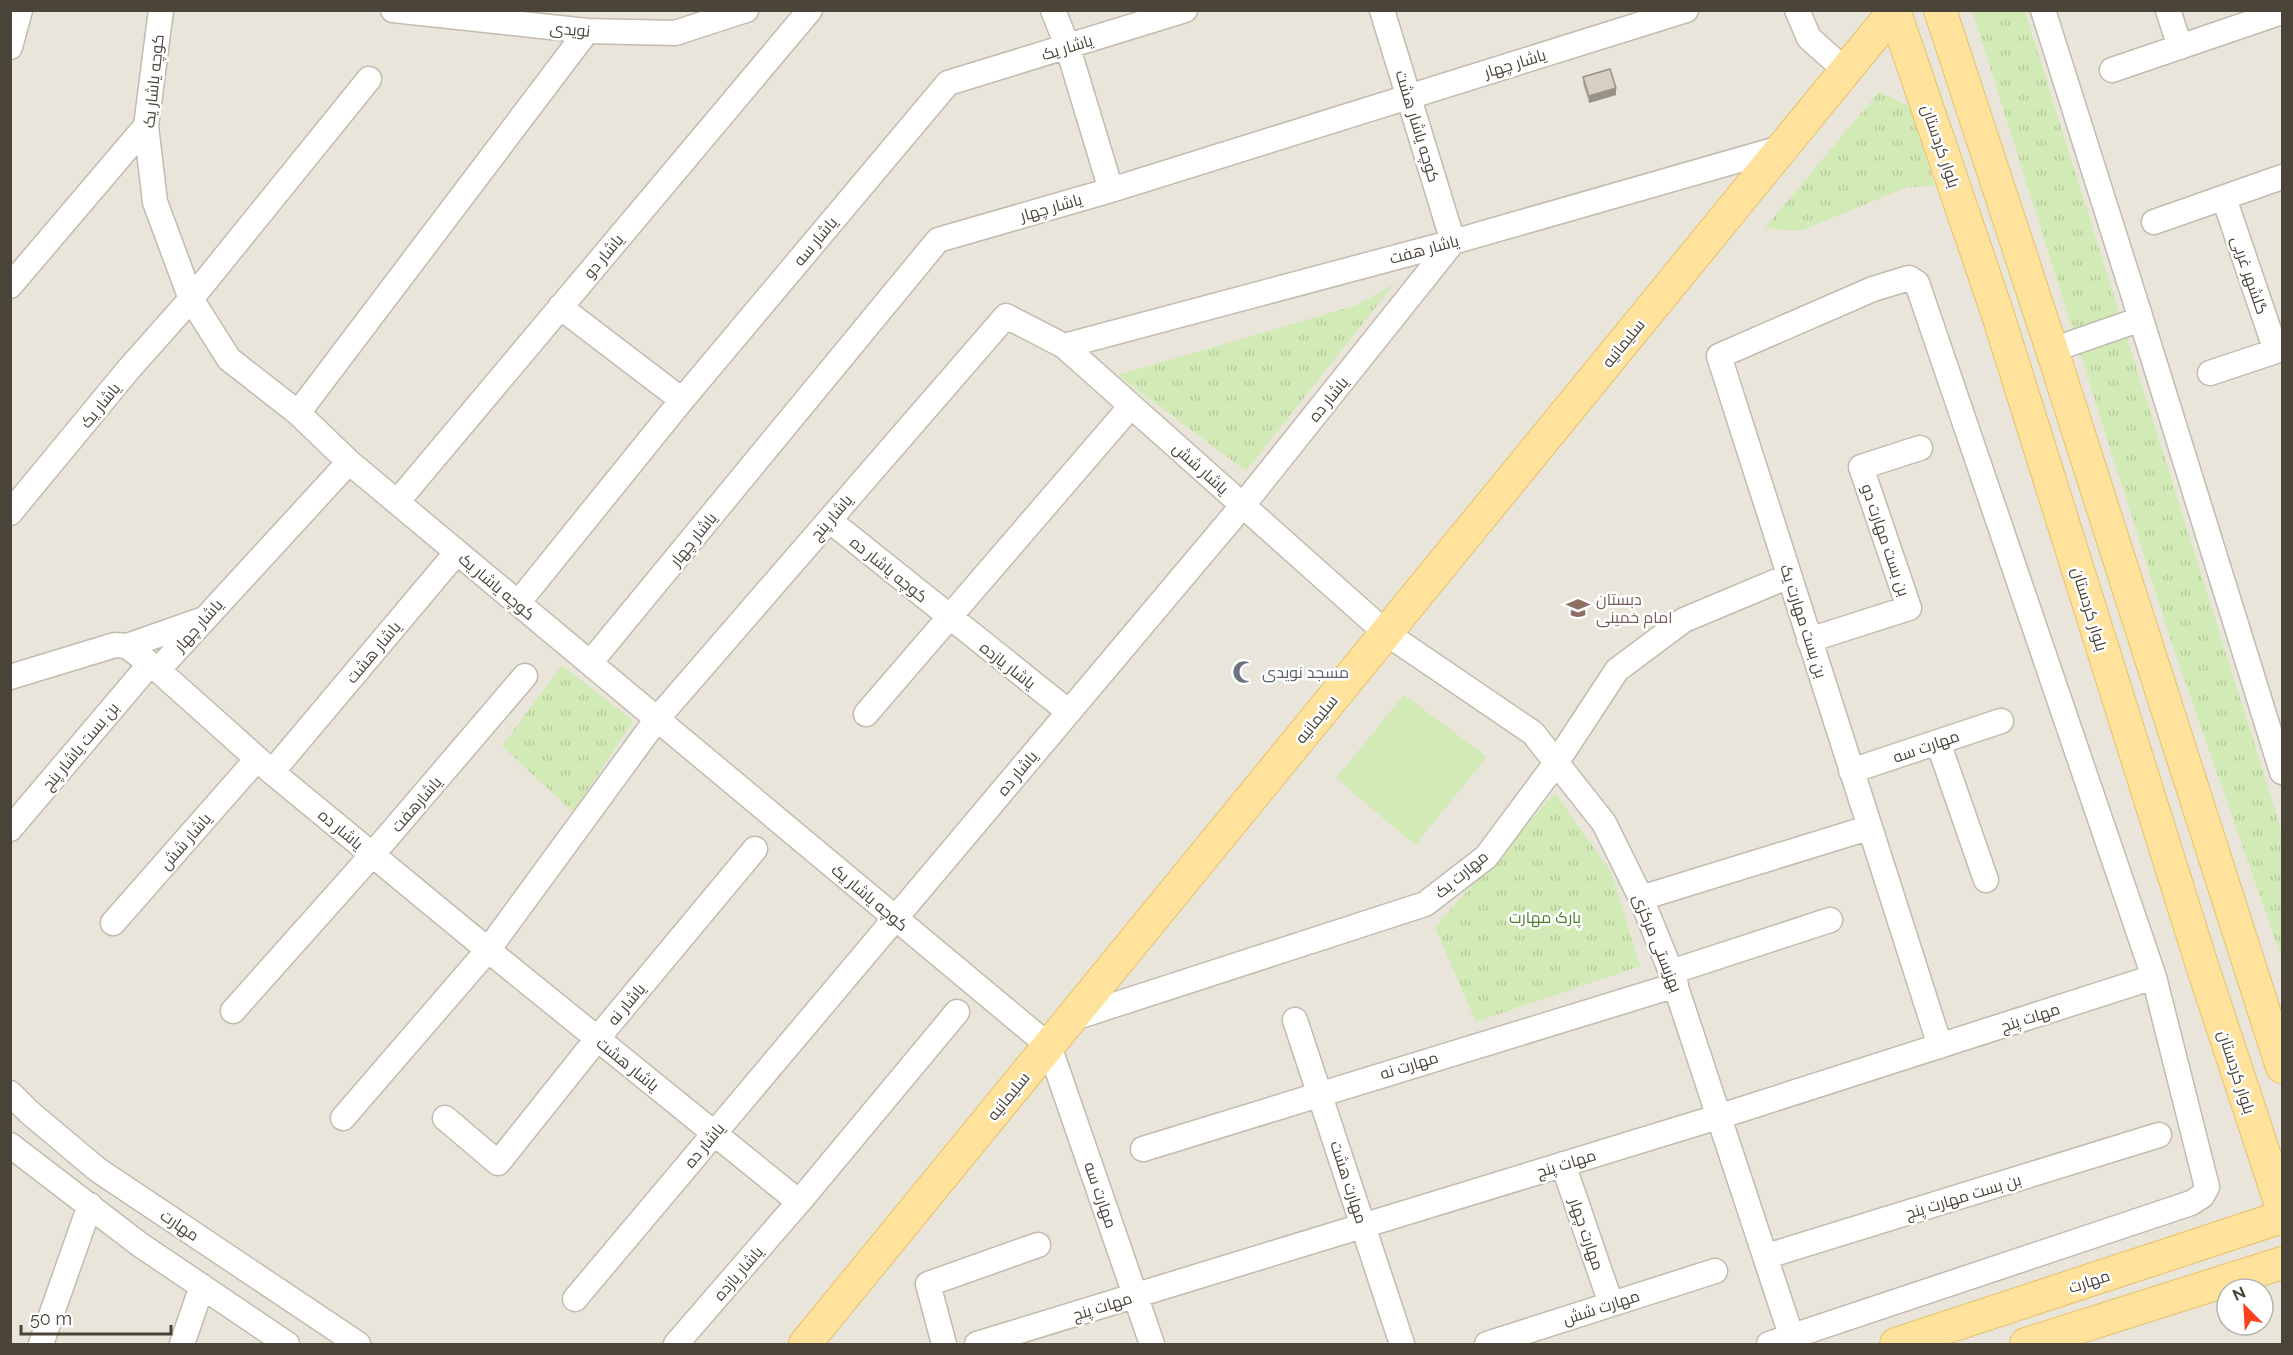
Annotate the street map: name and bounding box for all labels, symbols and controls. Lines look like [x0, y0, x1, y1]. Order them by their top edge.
street label: نویدی [549, 18, 591, 42]
street label: یاشار یک [1039, 30, 1096, 64]
street label: کوچه یاشار یک [139, 33, 170, 129]
street label: یاشار چهار [1481, 45, 1550, 84]
street label: کوچه یاشار هشت [1390, 68, 1444, 185]
street label: بلوار کردستان [1916, 102, 1964, 191]
street label: یاشار چهار [1017, 189, 1086, 228]
street label: یاشار سه [790, 213, 842, 270]
street label: یاشار دو [579, 230, 628, 282]
street label: یاشار هفت [1387, 231, 1462, 268]
street label: گلشهر غربی [2226, 233, 2272, 317]
street label: سلیمانیه [1598, 315, 1649, 371]
street label: یاشار ده [1305, 372, 1353, 426]
street label: یاشار یک [76, 378, 125, 432]
street label: یاشار شش [1168, 438, 1233, 500]
street label: بن بست مهارت دو [1856, 481, 1914, 599]
street label: یاشار پنج [806, 490, 858, 545]
street label: یاشار چهار [665, 508, 723, 572]
street label: کوچه یاشار ده [845, 533, 931, 608]
street label: کوچه یاشار یک [453, 549, 539, 625]
street label: بن بست مهارت یک [1775, 562, 1831, 681]
street label: بلوار کردستان [2067, 565, 2111, 654]
place label: دبستان امام خمینی [1596, 590, 1673, 629]
street label: یاشار چهار [169, 595, 229, 657]
school or university icon: دبستان امام خمینی [1565, 595, 1591, 621]
street label: یاشار هشت [342, 617, 405, 687]
street label: یاشار یازده [976, 638, 1040, 693]
mosque icon: مسجد نویدی [1231, 659, 1257, 685]
place label: مسجد نویدی [1262, 663, 1349, 683]
street label: سلیمانیه [1291, 691, 1342, 747]
street label: بن بست یاشار پنج [38, 698, 124, 795]
street label: مهارت سه [1890, 726, 1962, 768]
street label: یاشار ده [993, 747, 1042, 799]
street label: یاشارهفت [387, 772, 446, 836]
street label: یاشار ده [315, 805, 367, 854]
street label: یاشار شش [156, 809, 216, 874]
street label: مهارت یک [1431, 847, 1493, 903]
street label: کوچه یاشار یک [826, 860, 912, 936]
street label: بهزیستی مرکزی [1628, 891, 1686, 996]
park label: پارک مهارت [1509, 908, 1582, 929]
street label: یاشار نه [603, 979, 650, 1029]
street label: مهات پنج [1998, 999, 2063, 1038]
street label: بلوار کردستان [2213, 1028, 2259, 1117]
street label: یاشار هشت [593, 1033, 663, 1096]
street label: مهارت نه [1378, 1048, 1441, 1084]
street label: سلیمانیه [983, 1068, 1034, 1124]
street label: یاشار ده [680, 1119, 729, 1171]
street label: مهارت هشت [1325, 1138, 1371, 1226]
street label: مهات پنج [1534, 1145, 1599, 1183]
street label: مهارت سه [1079, 1159, 1121, 1231]
street label: بن بست مهارت پنج [1903, 1170, 2024, 1225]
street label: مهارت چهار [1563, 1195, 1608, 1273]
street label: مهارت [156, 1206, 203, 1246]
street label: یاشار یازده [710, 1242, 768, 1304]
street label: مهارت [2066, 1266, 2113, 1298]
north arrow [2215, 1277, 2275, 1337]
text: N [2230, 1283, 2249, 1305]
street label: مهارت شش [1560, 1286, 1642, 1330]
street label: مهات پنج [1070, 1288, 1135, 1326]
scale bar [21, 1298, 171, 1336]
text: 50 m [30, 1308, 72, 1329]

